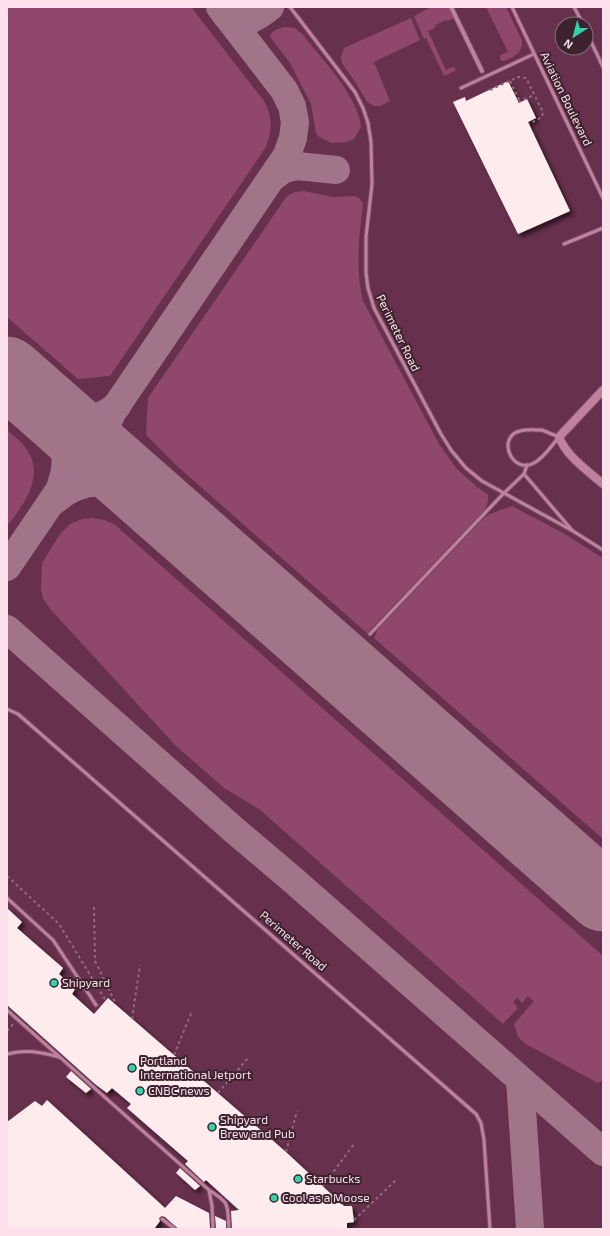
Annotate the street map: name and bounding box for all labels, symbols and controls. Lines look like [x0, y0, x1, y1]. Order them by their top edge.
north arrow [554, 16, 594, 56]
text: N [561, 37, 575, 52]
street label: Aviation Boulevard [538, 49, 596, 148]
street label: Perimeter Road [374, 292, 424, 373]
street label: Perimeter Road [257, 907, 330, 973]
place label: Shipyard [62, 975, 110, 989]
marker: Shipyard [49, 978, 59, 988]
place label: Portland International Jetport [140, 1053, 252, 1081]
marker: Portland International Jetport [127, 1063, 137, 1073]
place label: CNBC news [148, 1083, 210, 1097]
marker: CNBC news [135, 1086, 145, 1096]
place label: Shipyard Brew and Pub [220, 1112, 295, 1140]
marker: Shipyard Brew and Pub [207, 1122, 217, 1132]
place label: Starbucks [306, 1171, 360, 1185]
marker: Starbucks [293, 1174, 303, 1184]
place label: Cool as a Moose [282, 1190, 370, 1204]
marker: Cool as a Moose [269, 1193, 279, 1203]

